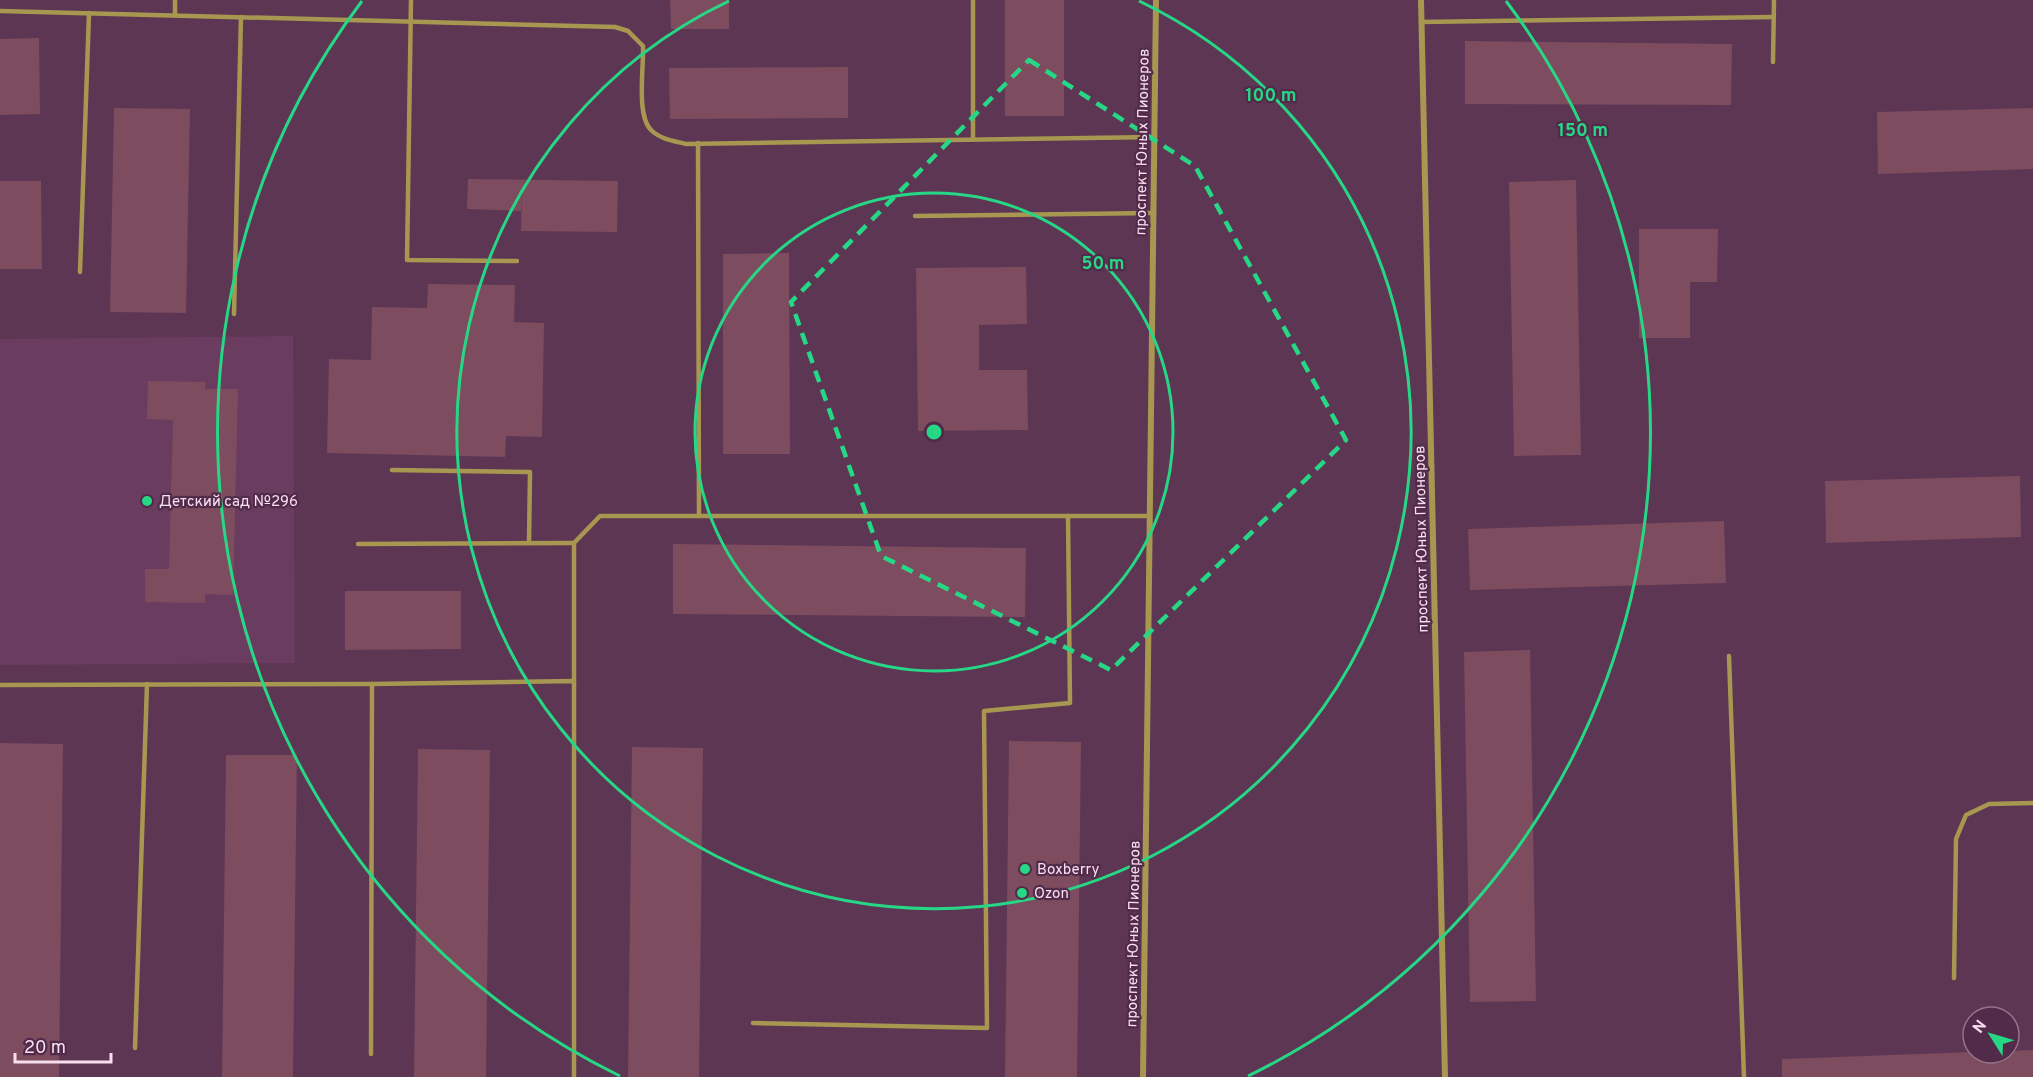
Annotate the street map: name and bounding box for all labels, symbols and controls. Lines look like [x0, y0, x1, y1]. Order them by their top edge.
street label: проспект Юных Пионеров [1132, 48, 1155, 236]
text: 100 m [1245, 85, 1297, 108]
text: 150 m [1558, 120, 1608, 143]
text: 50 m [1081, 253, 1125, 276]
centre of rings [924, 422, 944, 442]
street label: проспект Юных Пионеров [1411, 445, 1434, 633]
place label: Детский сад №296 [159, 493, 298, 512]
marker: Детский сад №296 [140, 494, 154, 508]
street label: проспект Юных Пионеров [1123, 840, 1146, 1028]
place label: Boxberry [1037, 861, 1099, 880]
marker: Boxberry [1018, 862, 1032, 876]
place label: Ozon [1034, 885, 1069, 904]
marker: Ozon [1015, 886, 1029, 900]
north arrow [1961, 1005, 2021, 1065]
text: N [1969, 1017, 1992, 1038]
scale bar [15, 1026, 111, 1064]
text: 20 m [24, 1037, 66, 1060]

